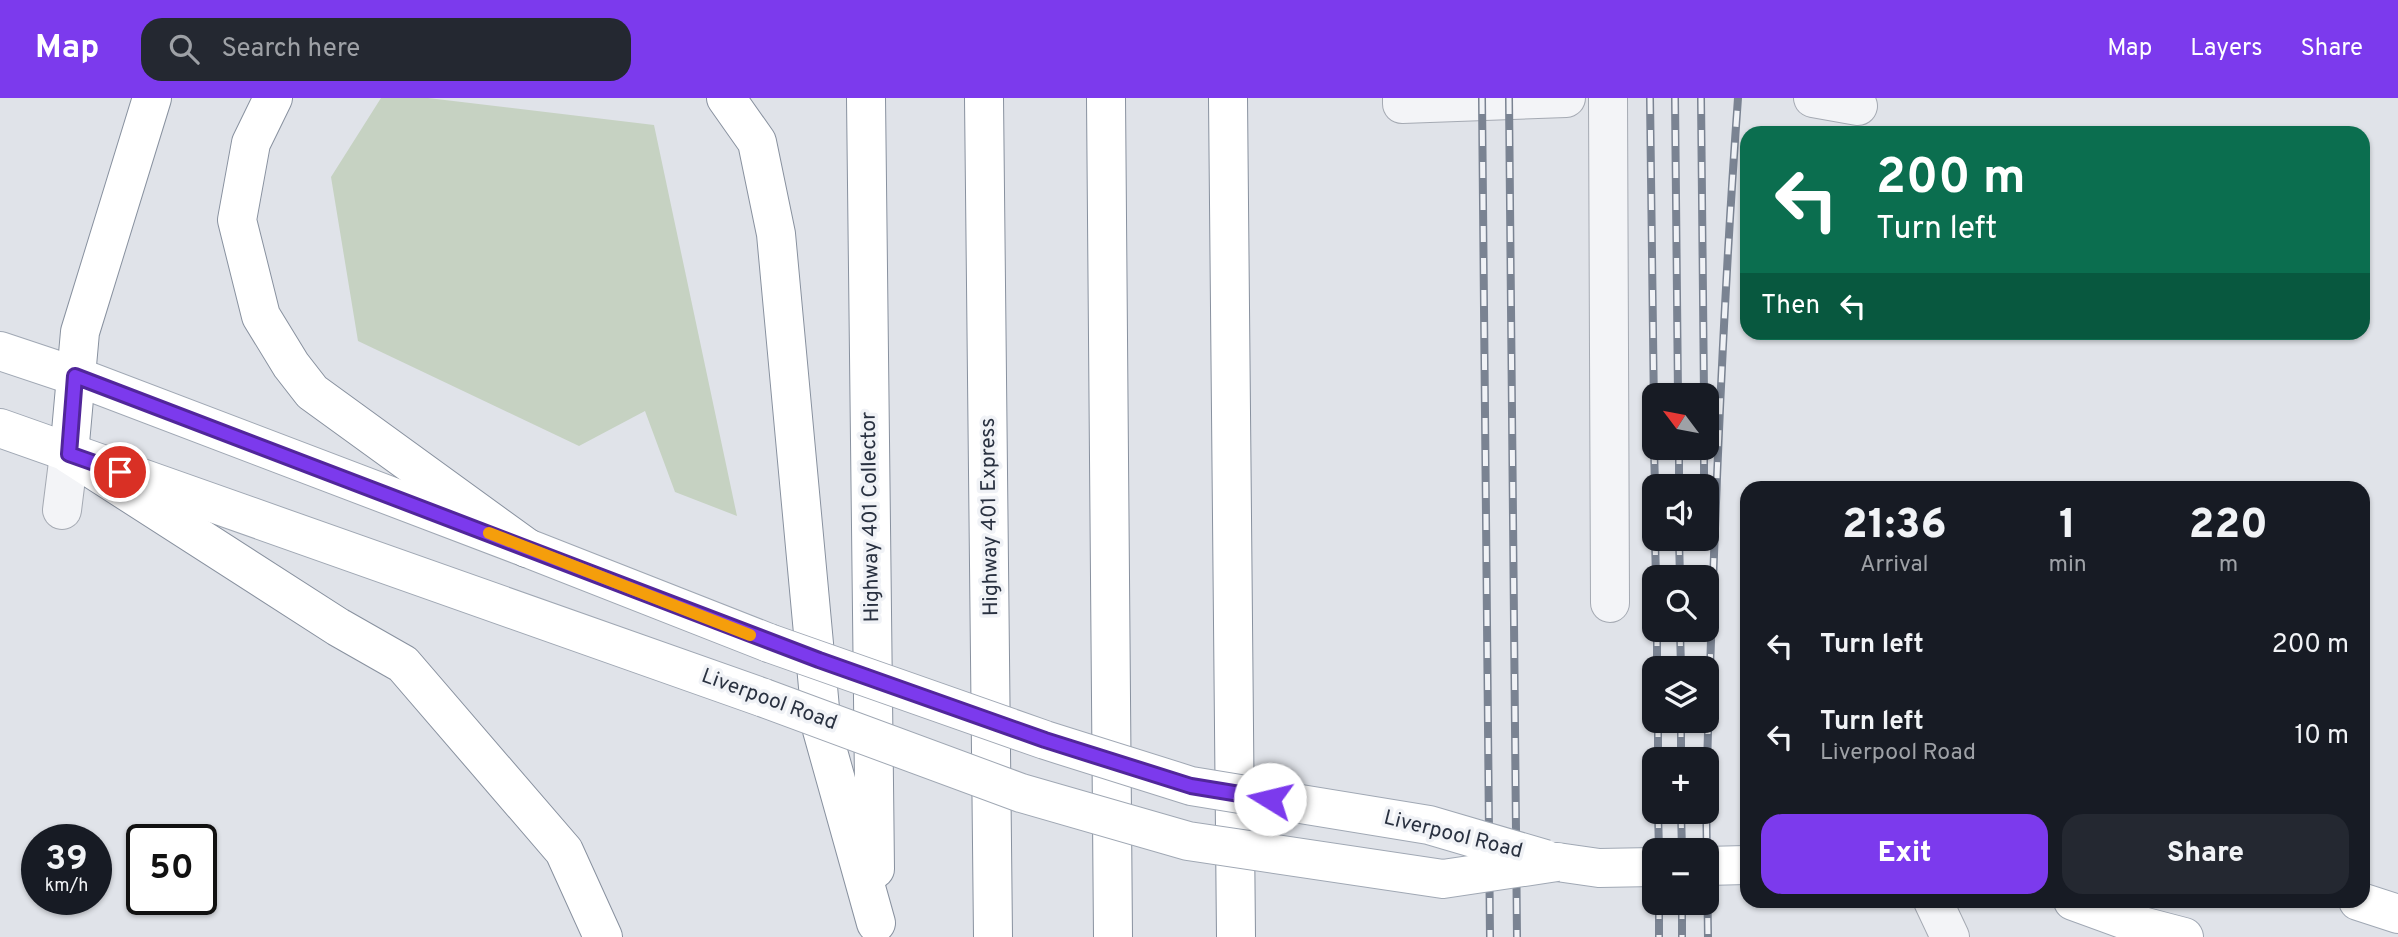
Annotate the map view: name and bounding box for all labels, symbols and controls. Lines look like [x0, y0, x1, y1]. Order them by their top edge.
search box [141, 18, 631, 81]
text: Map [35, 28, 99, 70]
icon: search [165, 30, 203, 68]
text: Search here [221, 33, 360, 66]
text: Map [2107, 34, 2152, 64]
text: Layers [2190, 34, 2262, 64]
text: Share [2300, 34, 2363, 64]
text: 200 m [1876, 149, 2026, 211]
icon: left [1761, 154, 1852, 245]
text: Turn left [1876, 210, 1997, 250]
icon: left [1834, 287, 1872, 325]
text: Then [1761, 290, 1820, 323]
north arrow [1642, 383, 1718, 460]
map controls [1642, 383, 1719, 915]
street label: Highway 401 Collector [856, 412, 886, 622]
street label: Highway 401 Express [975, 418, 1005, 616]
pin [90, 442, 150, 502]
icon: arrive [101, 453, 139, 491]
button: sound [1642, 474, 1719, 551]
text: 21:36 [1842, 500, 1947, 553]
text: 1 [2059, 500, 2076, 553]
text: 220 [2189, 500, 2268, 553]
text: Arrival [1860, 551, 1929, 580]
text: min [2049, 551, 2087, 580]
text: m [2219, 551, 2238, 580]
button: search [1642, 565, 1719, 642]
icon: left [1761, 627, 1799, 665]
text: Turn left [1820, 629, 1924, 662]
text: 200 m [2272, 629, 2349, 662]
button: layers [1642, 656, 1719, 733]
street label: Liverpool Road [698, 663, 840, 737]
text: Turn left [1820, 706, 1924, 739]
icon: left [1761, 718, 1799, 756]
text: 10 m [2294, 720, 2349, 753]
text: Liverpool Road [1820, 739, 1976, 768]
button: + [1642, 747, 1719, 824]
position arrow [1233, 762, 1307, 836]
street label: Liverpool Road [1381, 805, 1525, 865]
button: Exit [1761, 814, 2048, 894]
button: Share [2062, 814, 2349, 894]
speed limit sign: 50 [126, 824, 217, 915]
text: 39 [45, 838, 88, 882]
button: − [1642, 838, 1719, 915]
text: km/h [45, 875, 88, 898]

